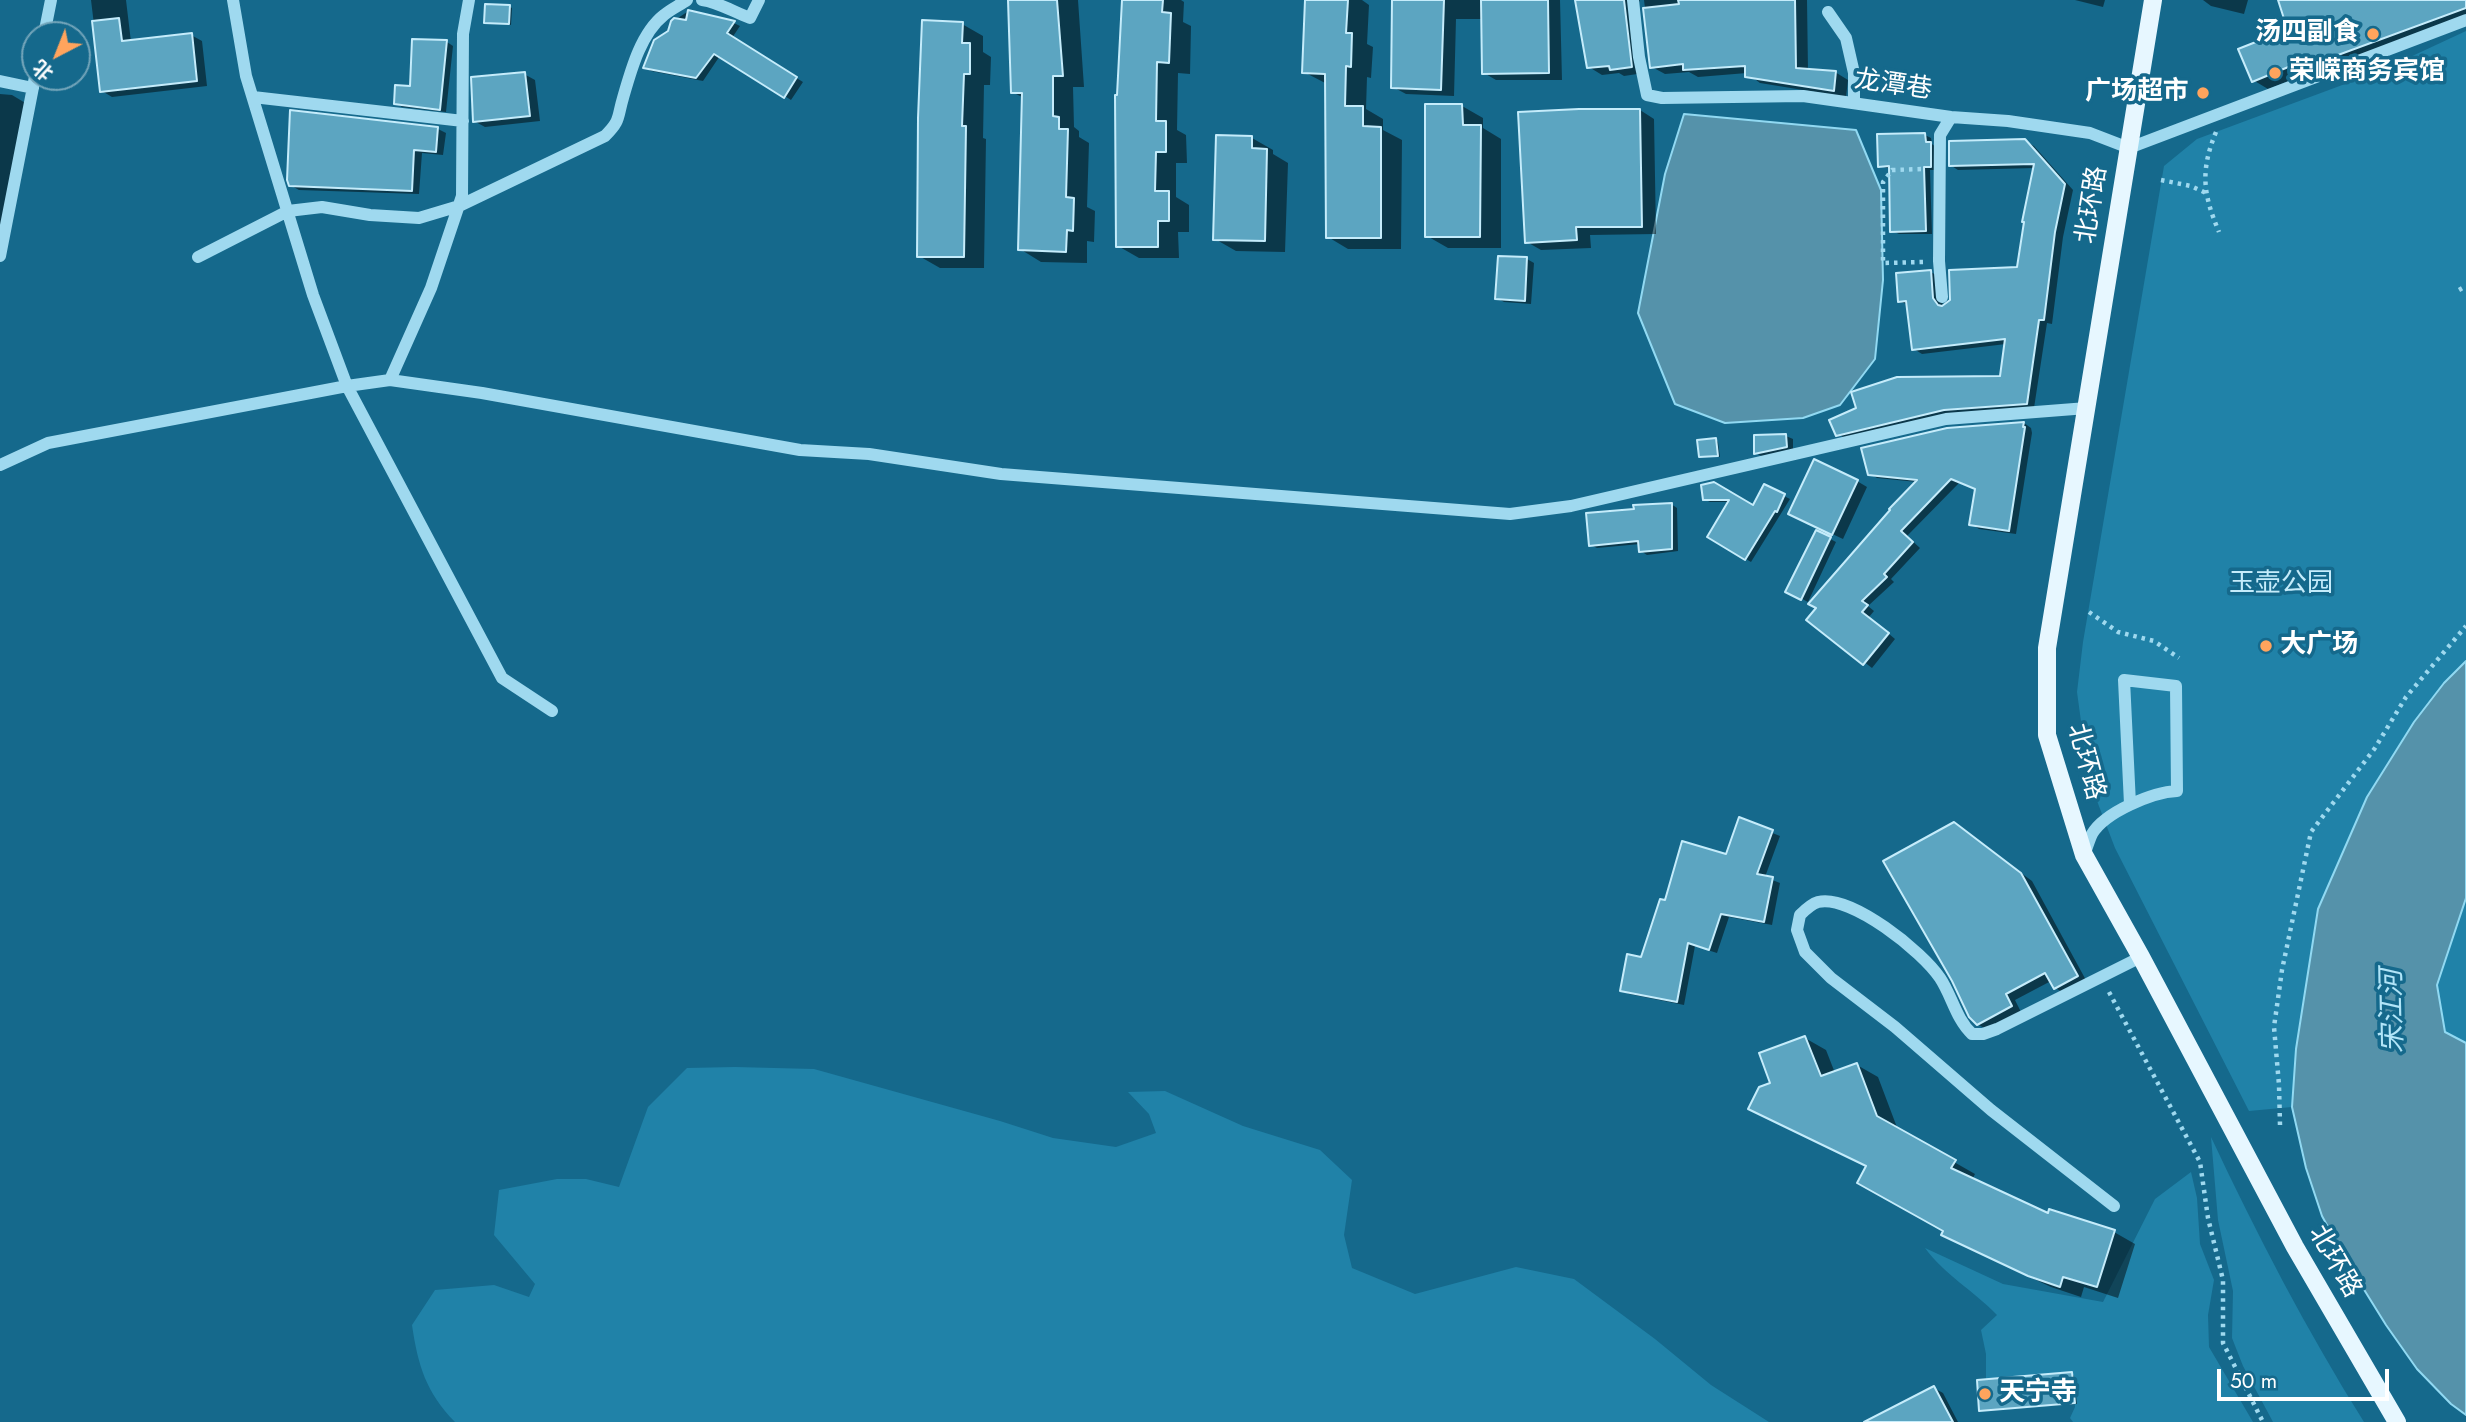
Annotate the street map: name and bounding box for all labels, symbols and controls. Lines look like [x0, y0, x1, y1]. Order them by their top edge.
place label: 汤四副食 [2255, 18, 2359, 50]
north arrow [21, 21, 91, 91]
marker: 汤四副食 [2365, 26, 2381, 42]
text: 北 [27, 54, 59, 87]
place label: 荣嵘商务宾馆 [2289, 57, 2445, 89]
street label: 龙潭巷 [1852, 65, 1934, 107]
marker: 荣嵘商务宾馆 [2267, 65, 2283, 81]
place label: 广场超市 [2085, 77, 2189, 109]
marker: 广场超市 [2195, 85, 2211, 101]
street label: 北环路 [2071, 164, 2115, 246]
park label: 玉壶公园 [2229, 569, 2333, 601]
place label: 大广场 [2280, 630, 2358, 662]
marker: 大广场 [2258, 638, 2274, 654]
street label: 北环路 [2060, 720, 2110, 804]
water label: 宋江河 [2376, 969, 2412, 1053]
street label: 北环路 [2301, 1220, 2367, 1304]
scale bar [2221, 1356, 2392, 1400]
text: 50 m [2230, 1366, 2277, 1396]
place label: 天宁寺 [1999, 1378, 2077, 1410]
marker: 天宁寺 [1977, 1386, 1993, 1402]

